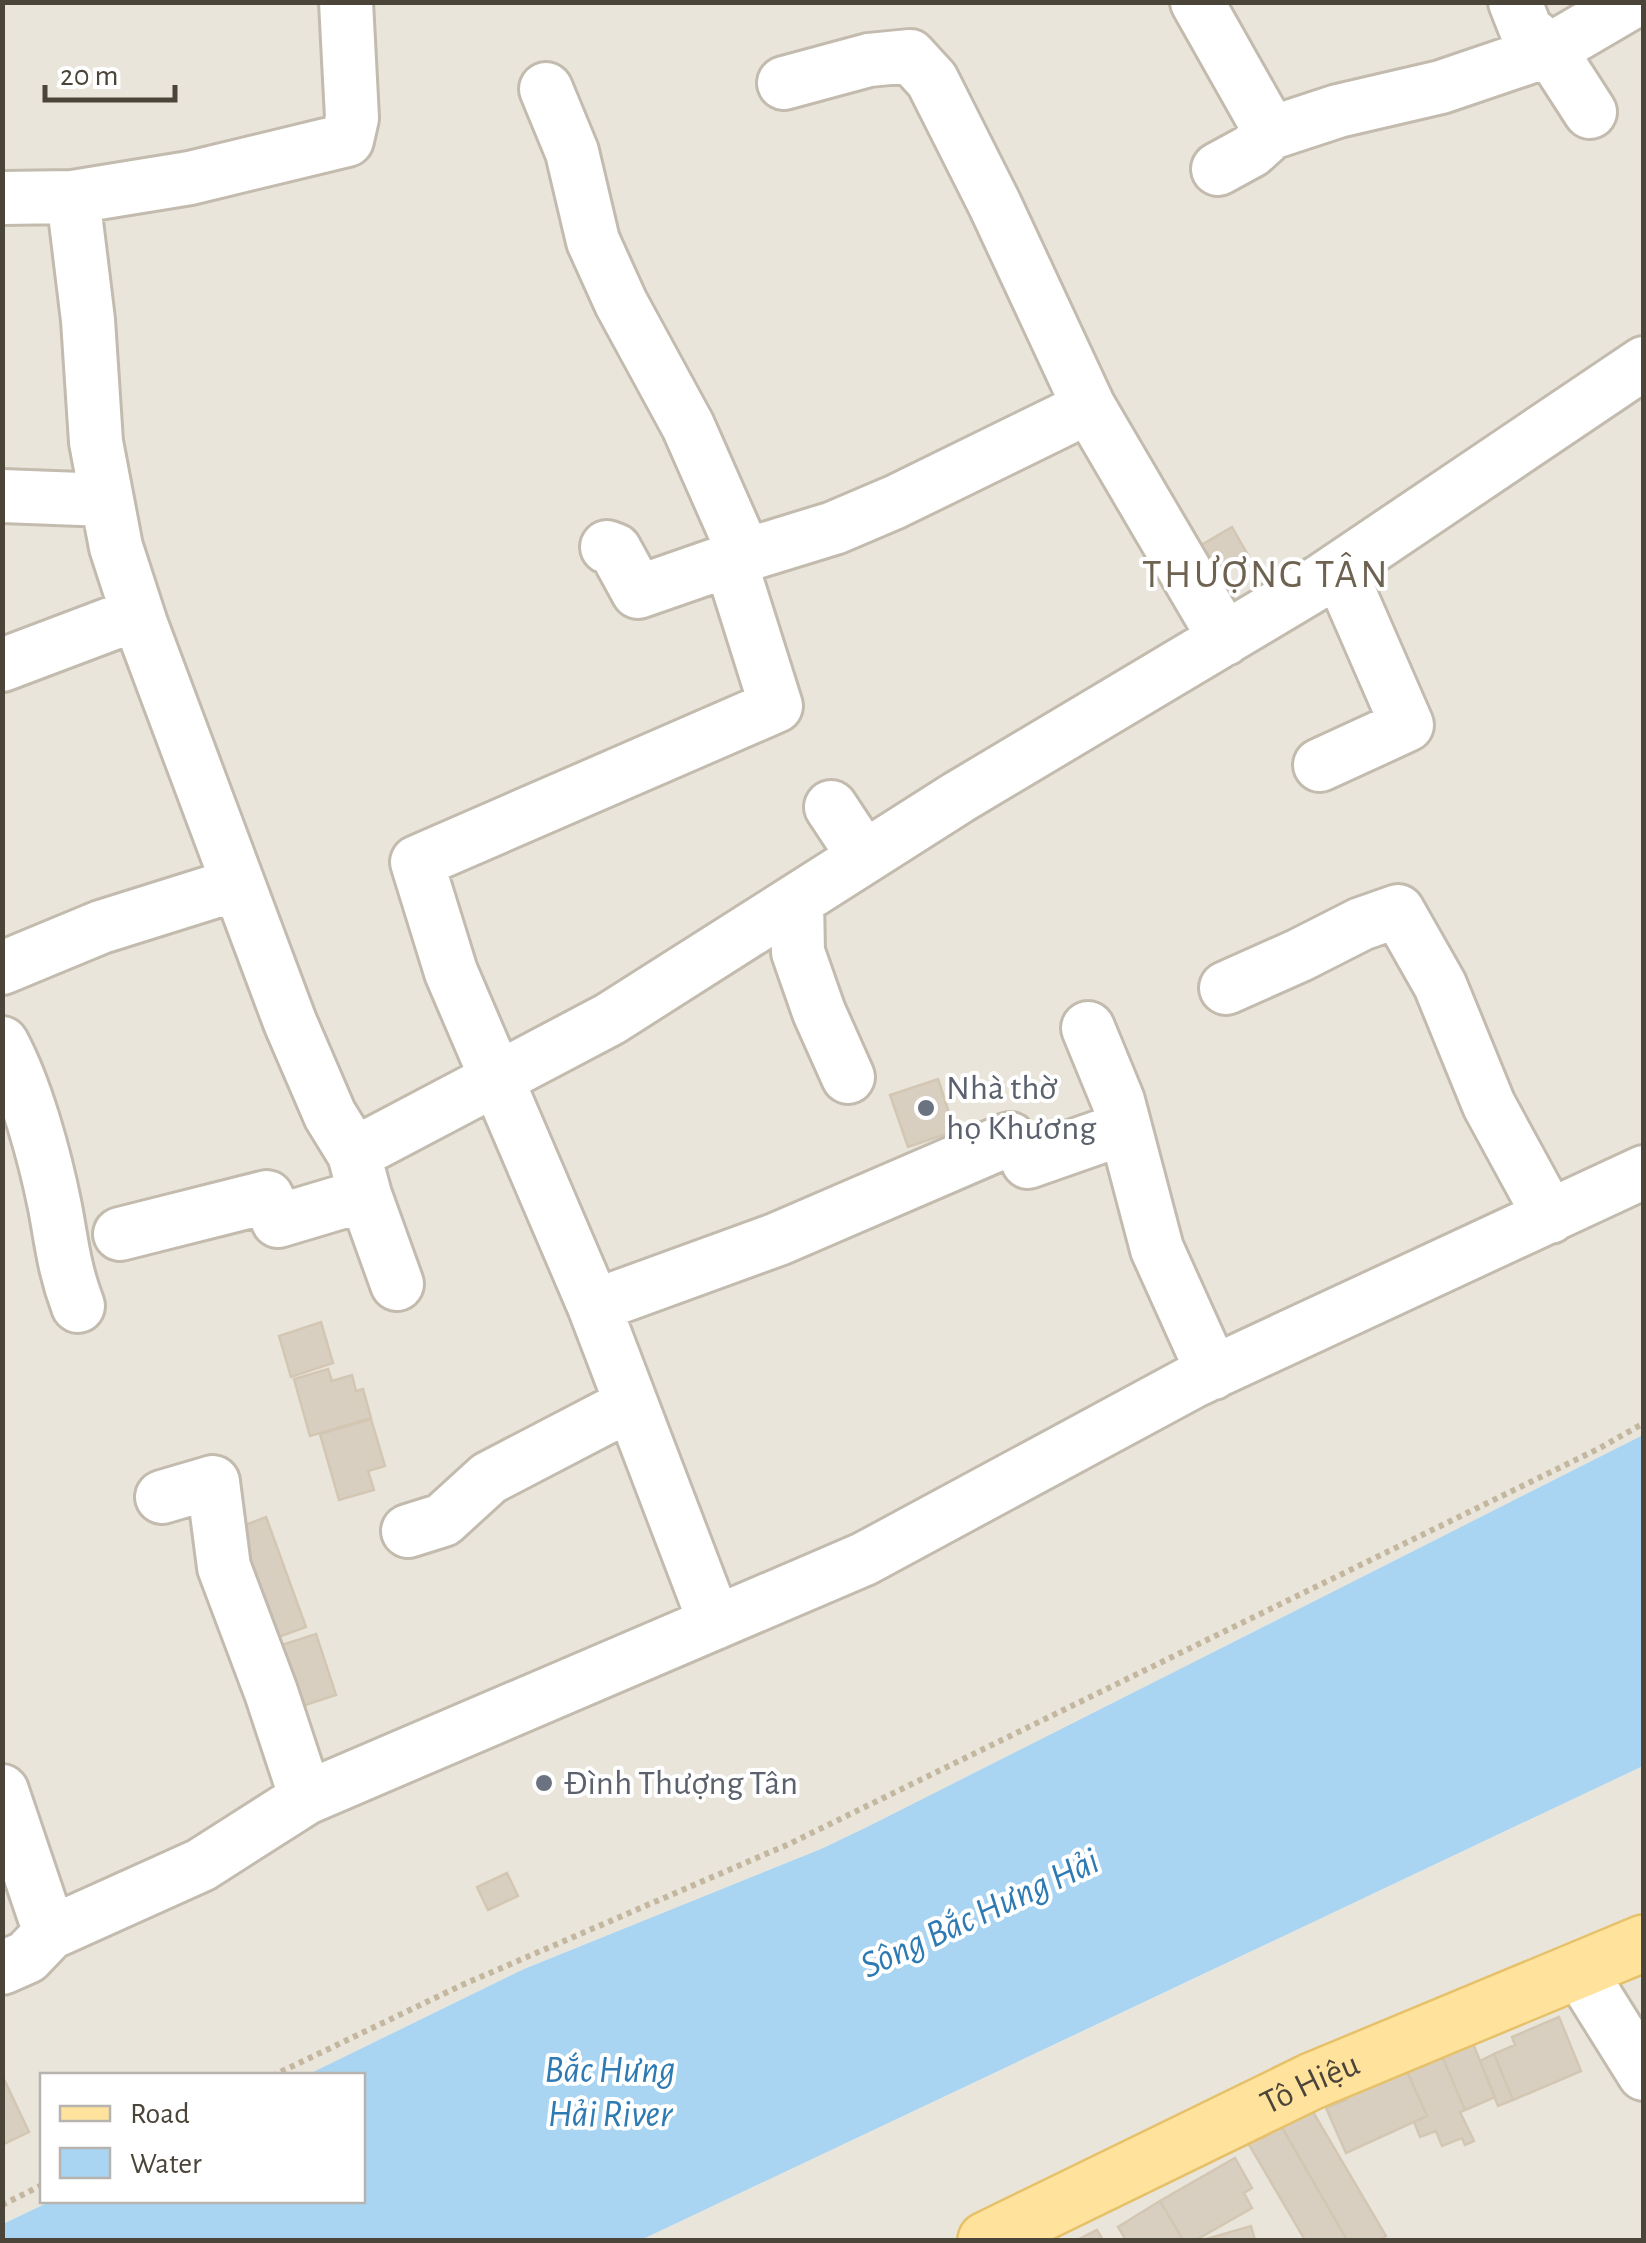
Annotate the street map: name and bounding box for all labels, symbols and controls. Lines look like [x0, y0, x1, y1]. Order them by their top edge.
scale bar [45, 40, 175, 102]
text: 20 m [60, 61, 118, 91]
district label: THƯỢNG TÂN [1142, 552, 1390, 595]
place label: Nhà thờ họ Khương [946, 1071, 1096, 1146]
marker: Nhà thờ họ Khương [915, 1097, 937, 1119]
place label: Đình Thượng Tân [564, 1766, 798, 1801]
marker: Đình Thượng Tân [533, 1772, 555, 1794]
water label: Sông Bắc Hưng Hải [855, 1842, 1105, 1986]
street label: Tô Hiệu [1255, 2046, 1364, 2121]
water label: Bắc Hưng Hải River [544, 2052, 676, 2134]
legend [40, 2073, 365, 2203]
text: Road [130, 2099, 190, 2129]
text: Water [130, 2149, 202, 2179]

